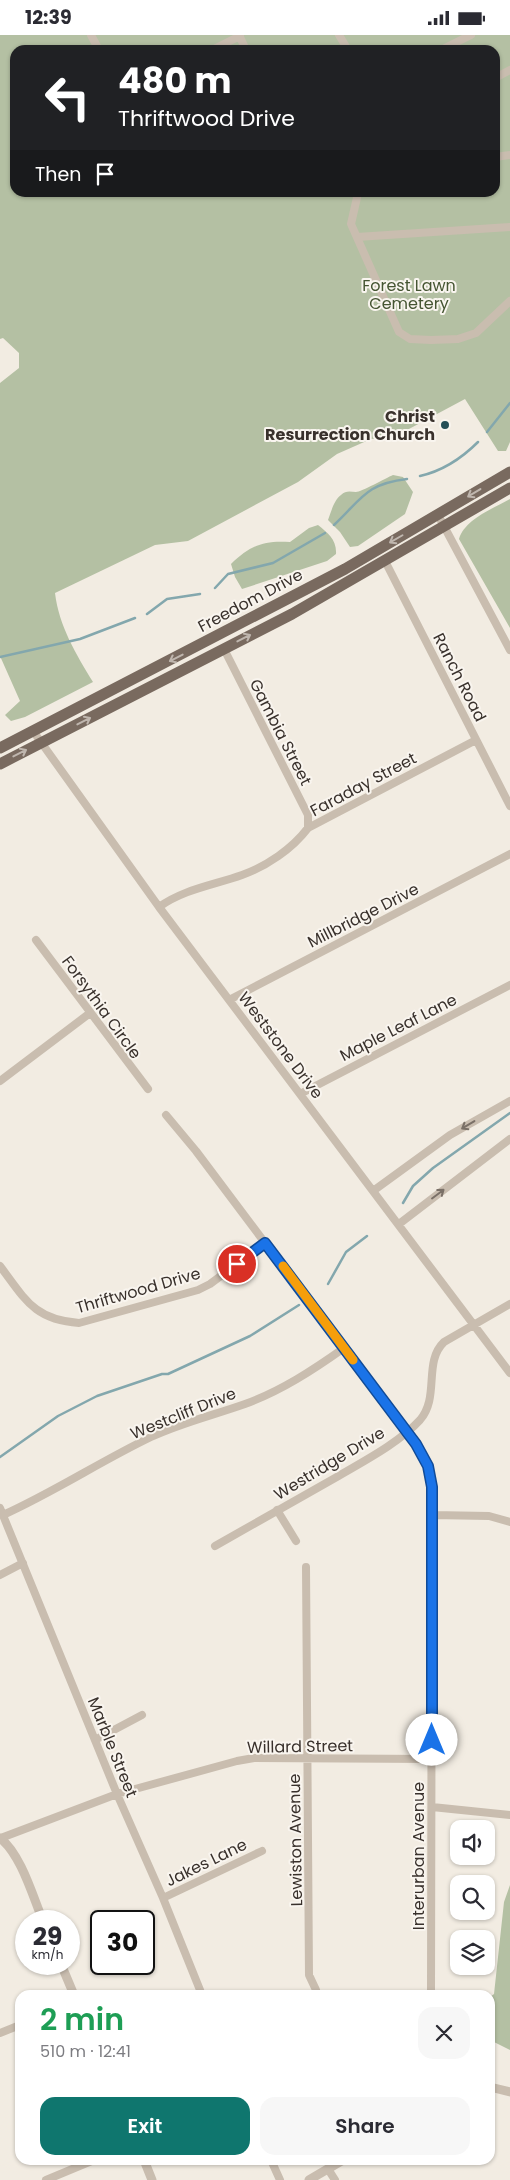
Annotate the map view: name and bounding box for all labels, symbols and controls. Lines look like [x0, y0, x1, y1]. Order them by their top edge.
text: 12:39 [25, 4, 72, 31]
text: 480 m [118, 56, 232, 105]
icon: left [35, 65, 100, 130]
text: Thriftwood Drive [118, 103, 295, 134]
icon: arrive [91, 160, 119, 188]
text: Then [35, 161, 81, 188]
park label: Forest Lawn Cemetery [362, 274, 456, 315]
place label: Christ Resurrection Church [265, 405, 435, 446]
marker: Christ Resurrection Church [439, 419, 451, 431]
one-way arrow [467, 489, 481, 499]
one-way arrow [389, 535, 403, 545]
street label: Freedom Drive [194, 563, 307, 638]
street label: Ranch Road [427, 629, 492, 725]
one-way arrow [237, 633, 252, 643]
one-way arrow [168, 653, 183, 663]
street label: Gambia Street [244, 675, 317, 789]
one-way arrow [77, 715, 92, 725]
street label: Faraday Street [306, 747, 421, 822]
one-way arrow [13, 748, 28, 758]
street label: Millbridge Drive [304, 877, 423, 953]
street label: Forsythia Circle [56, 951, 147, 1064]
street label: Weststone Drive [233, 987, 329, 1104]
street label: Maple Leaf Lane [336, 988, 461, 1067]
one-way arrow [461, 1121, 475, 1131]
one-way arrow [431, 1189, 445, 1199]
pin [216, 1243, 258, 1285]
icon: arrive [223, 1250, 251, 1278]
street label: Thriftwood Drive [73, 1262, 203, 1319]
street label: Westcliff Drive [127, 1382, 240, 1445]
street label: Westridge Drive [270, 1421, 389, 1506]
street label: Marble Street [82, 1694, 143, 1801]
position arrow [405, 1713, 457, 1765]
street label: Willard Street [247, 1734, 353, 1759]
street label: Lewiston Avenue [283, 1773, 308, 1907]
street label: Interurban Avenue [407, 1782, 430, 1930]
map controls [450, 1820, 495, 1975]
button: sound [450, 1820, 495, 1865]
street label: Jakes Lane [162, 1833, 251, 1892]
button: search [450, 1875, 495, 1920]
speed limit sign: 30 [90, 1910, 155, 1975]
text: 29 [33, 1919, 62, 1954]
button: layers [450, 1930, 495, 1975]
text: km/h [32, 1946, 63, 1963]
text: 2 min [40, 1998, 124, 2041]
button: close [418, 2007, 470, 2059]
text: 510 m · 12:41 [40, 2040, 131, 2063]
button: Exit [40, 2097, 250, 2155]
button: Share [260, 2097, 470, 2155]

